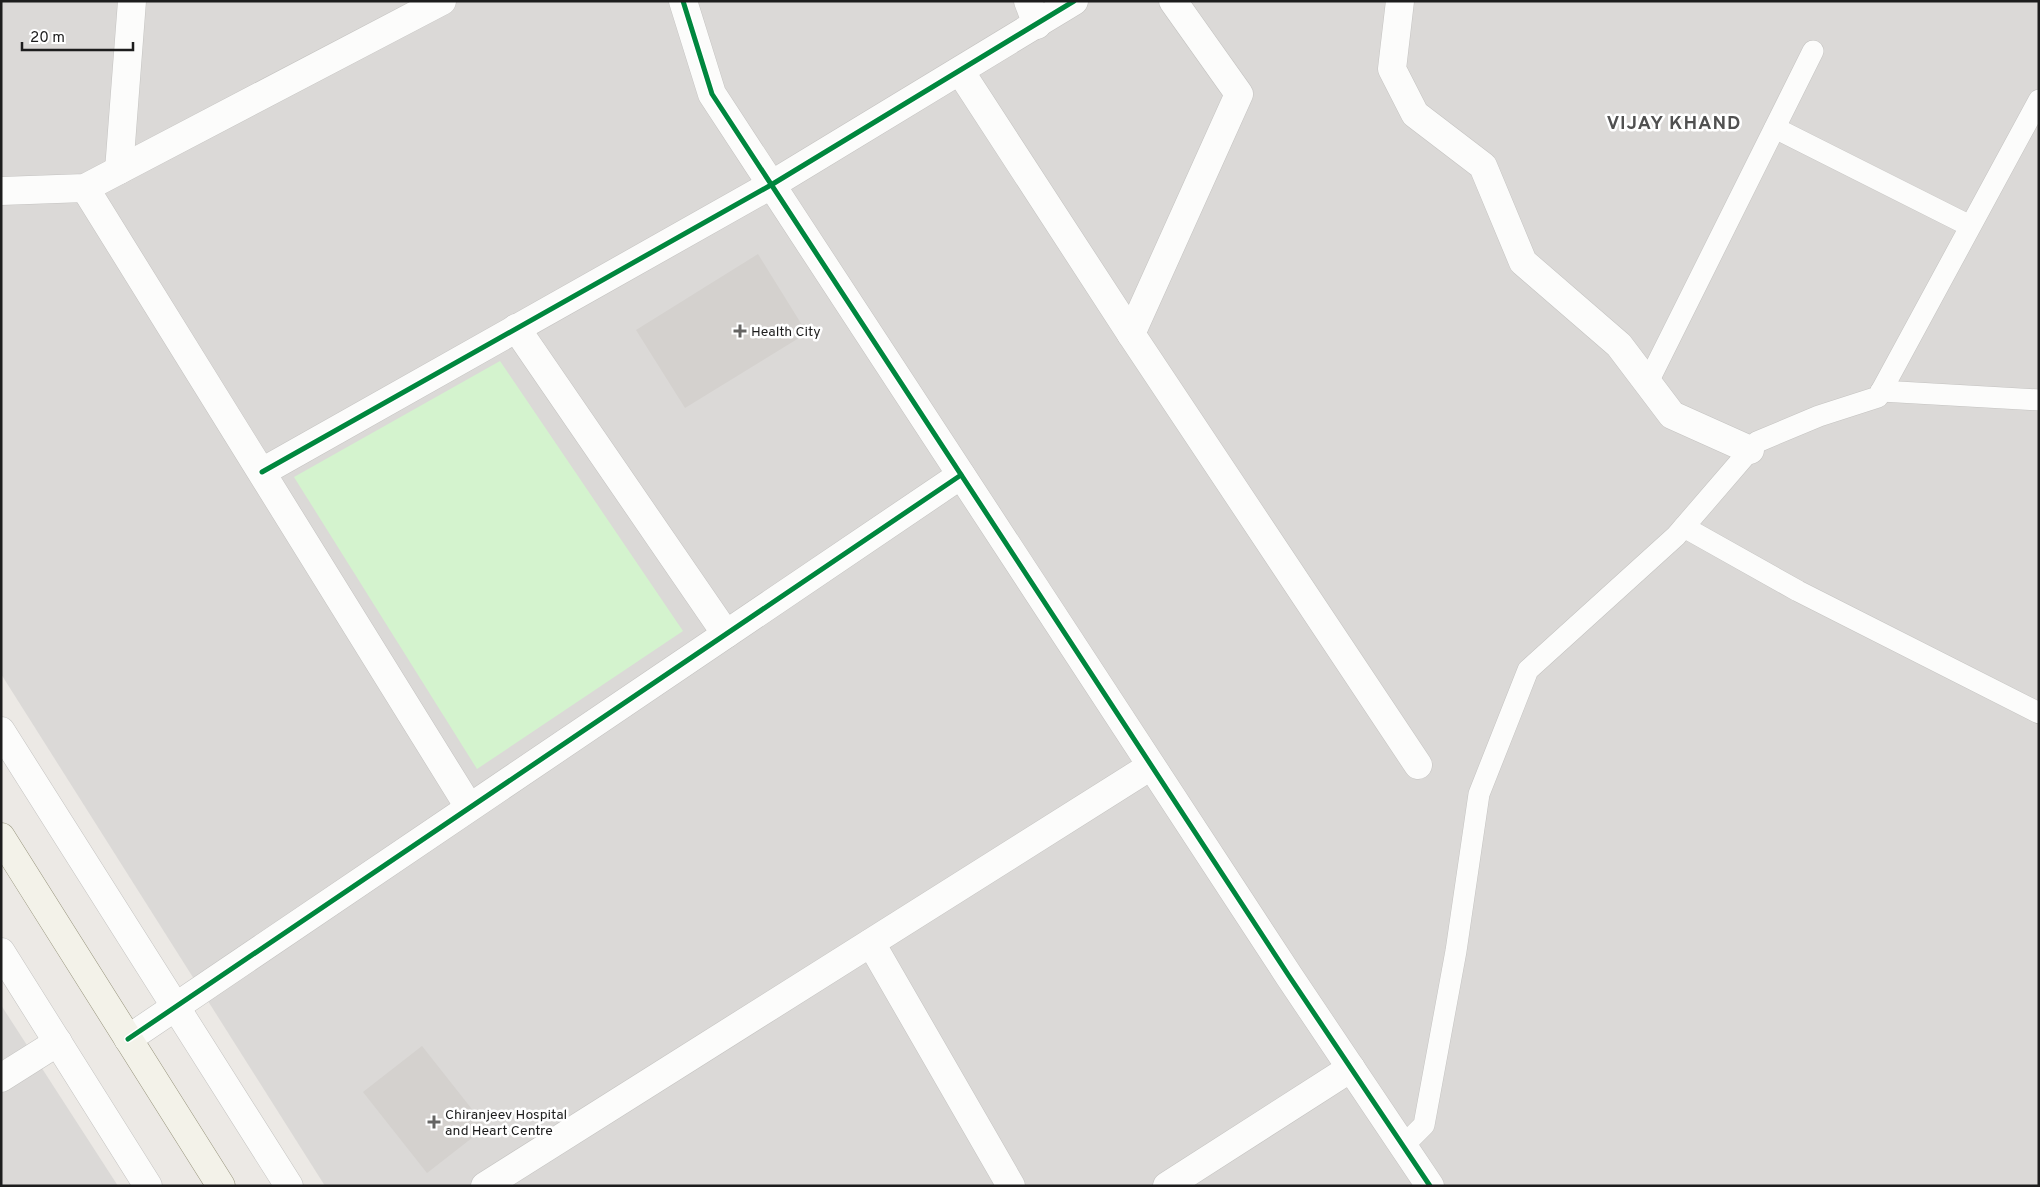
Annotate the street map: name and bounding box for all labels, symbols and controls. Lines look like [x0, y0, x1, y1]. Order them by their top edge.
scale bar [22, 20, 134, 52]
text: 20 m [30, 29, 65, 48]
district label: VIJAY KHAND [1606, 112, 1742, 136]
marker: Health City [733, 324, 747, 338]
place label: Health City [751, 324, 821, 341]
place label: Chiranjeev Hospital and Heart Centre [445, 1107, 567, 1140]
marker: Chiranjeev Hospital and Heart Centre [427, 1115, 441, 1129]

